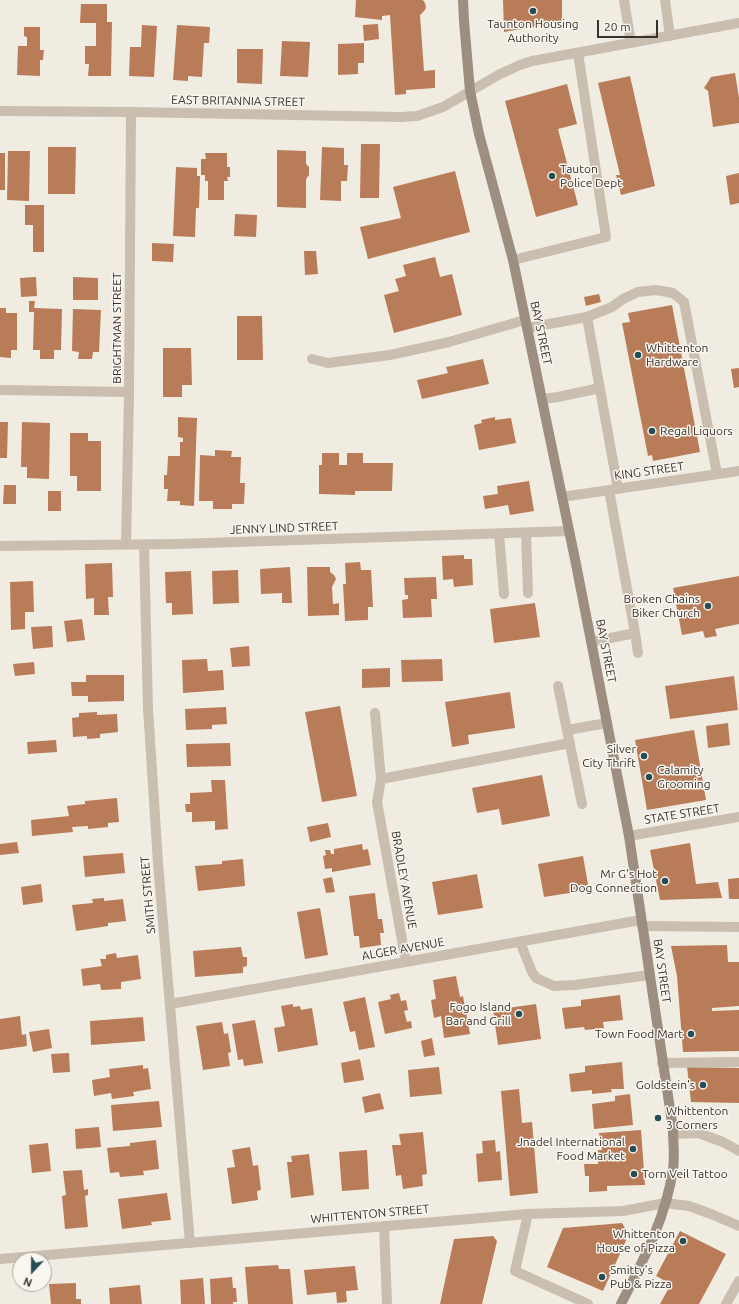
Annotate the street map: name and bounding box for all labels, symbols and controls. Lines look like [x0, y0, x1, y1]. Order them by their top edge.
marker: Taunton Housing Authority [528, 6, 538, 16]
scale bar [599, 12, 660, 38]
place label: Taunton Housing Authority [487, 17, 579, 45]
text: 20 m [604, 20, 631, 33]
street label: EAST BRITANNIA STREET [171, 93, 305, 109]
place label: Tauton Police Dept [560, 162, 622, 190]
marker: Tauton Police Dept [547, 171, 557, 181]
street label: BRIGHTMAN STREET [110, 272, 124, 384]
street label: BAY STREET [527, 300, 555, 366]
place label: Whittenton Hardware [646, 341, 708, 369]
marker: Whittenton Hardware [633, 350, 643, 360]
place label: Regal Liquors [660, 424, 733, 438]
marker: Regal Liquors [647, 426, 657, 436]
street label: KING STREET [613, 459, 685, 483]
street label: JENNY LIND STREET [229, 519, 339, 537]
place label: Broken Chains Biker Church [623, 592, 700, 620]
marker: Broken Chains Biker Church [703, 601, 713, 611]
street label: BAY STREET [593, 618, 619, 684]
place label: Silver City Thrift [582, 742, 636, 770]
marker: Silver City Thrift [639, 751, 649, 761]
place label: Calamity Grooming [657, 763, 711, 791]
marker: Calamity Grooming [644, 772, 654, 782]
street label: STATE STREET [643, 801, 721, 827]
street label: BRADLEY AVENUE [388, 830, 420, 930]
street label: SMITH STREET [137, 855, 159, 935]
place label: Mr G's Hot Dog Connection [570, 867, 657, 895]
marker: Mr G's Hot Dog Connection [660, 876, 670, 886]
street label: ALGER AVENUE [361, 935, 445, 963]
street label: BAY STREET [650, 938, 674, 1004]
place label: Fogo Island Bar and Grill [445, 1000, 511, 1028]
marker: Fogo Island Bar and Grill [514, 1009, 524, 1019]
place label: Town Food Mart [595, 1027, 683, 1041]
marker: Town Food Mart [686, 1029, 696, 1039]
place label: Goldstein's [636, 1078, 695, 1092]
marker: Goldstein's [698, 1080, 708, 1090]
place label: Whittenton 3 Corners [666, 1104, 728, 1132]
marker: Whittenton 3 Corners [653, 1113, 663, 1123]
place label: Jnadel International Food Market [517, 1135, 625, 1163]
marker: Jnadel International Food Market [628, 1144, 638, 1154]
place label: Torn Veil Tattoo [642, 1167, 728, 1181]
marker: Torn Veil Tattoo [629, 1169, 639, 1179]
street label: WHITTENTON STREET [310, 1202, 430, 1226]
place label: Whittenton House of Pizza [597, 1227, 675, 1255]
marker: Whittenton House of Pizza [678, 1236, 688, 1246]
north arrow [12, 1252, 52, 1292]
place label: Smitty's Pub & Pizza [610, 1263, 672, 1291]
marker: Smitty's Pub & Pizza [597, 1272, 607, 1282]
text: N [22, 1275, 34, 1289]

